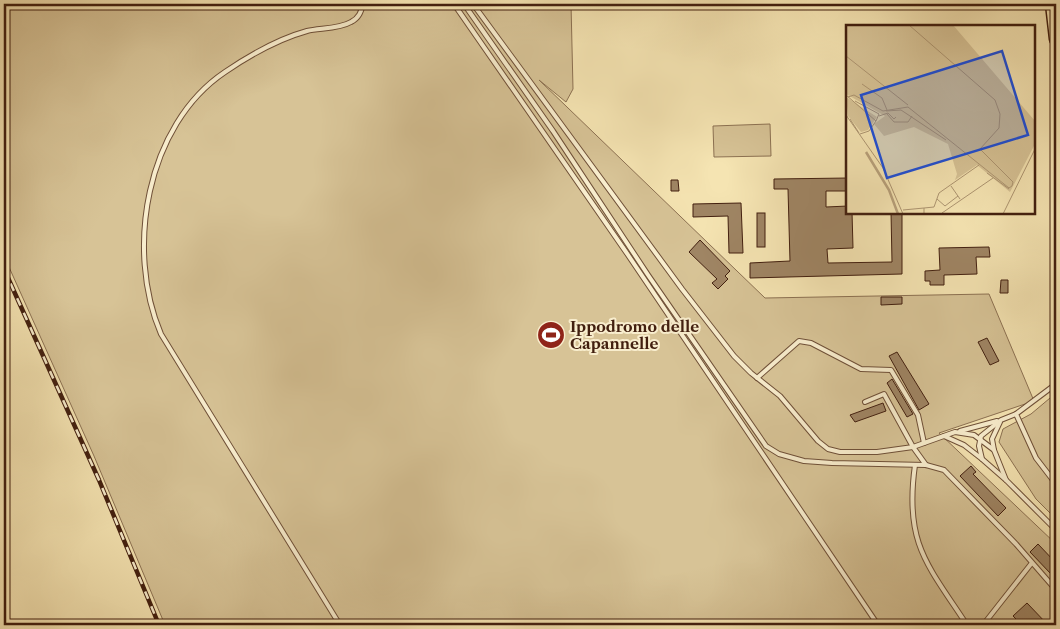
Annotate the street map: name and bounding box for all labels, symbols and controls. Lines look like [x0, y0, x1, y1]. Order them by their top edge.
inset map [846, 25, 1035, 214]
place label: Ippodromo delle Capannelle [570, 317, 699, 353]
sports icon: Ippodromo delle Capannelle [536, 320, 566, 350]

